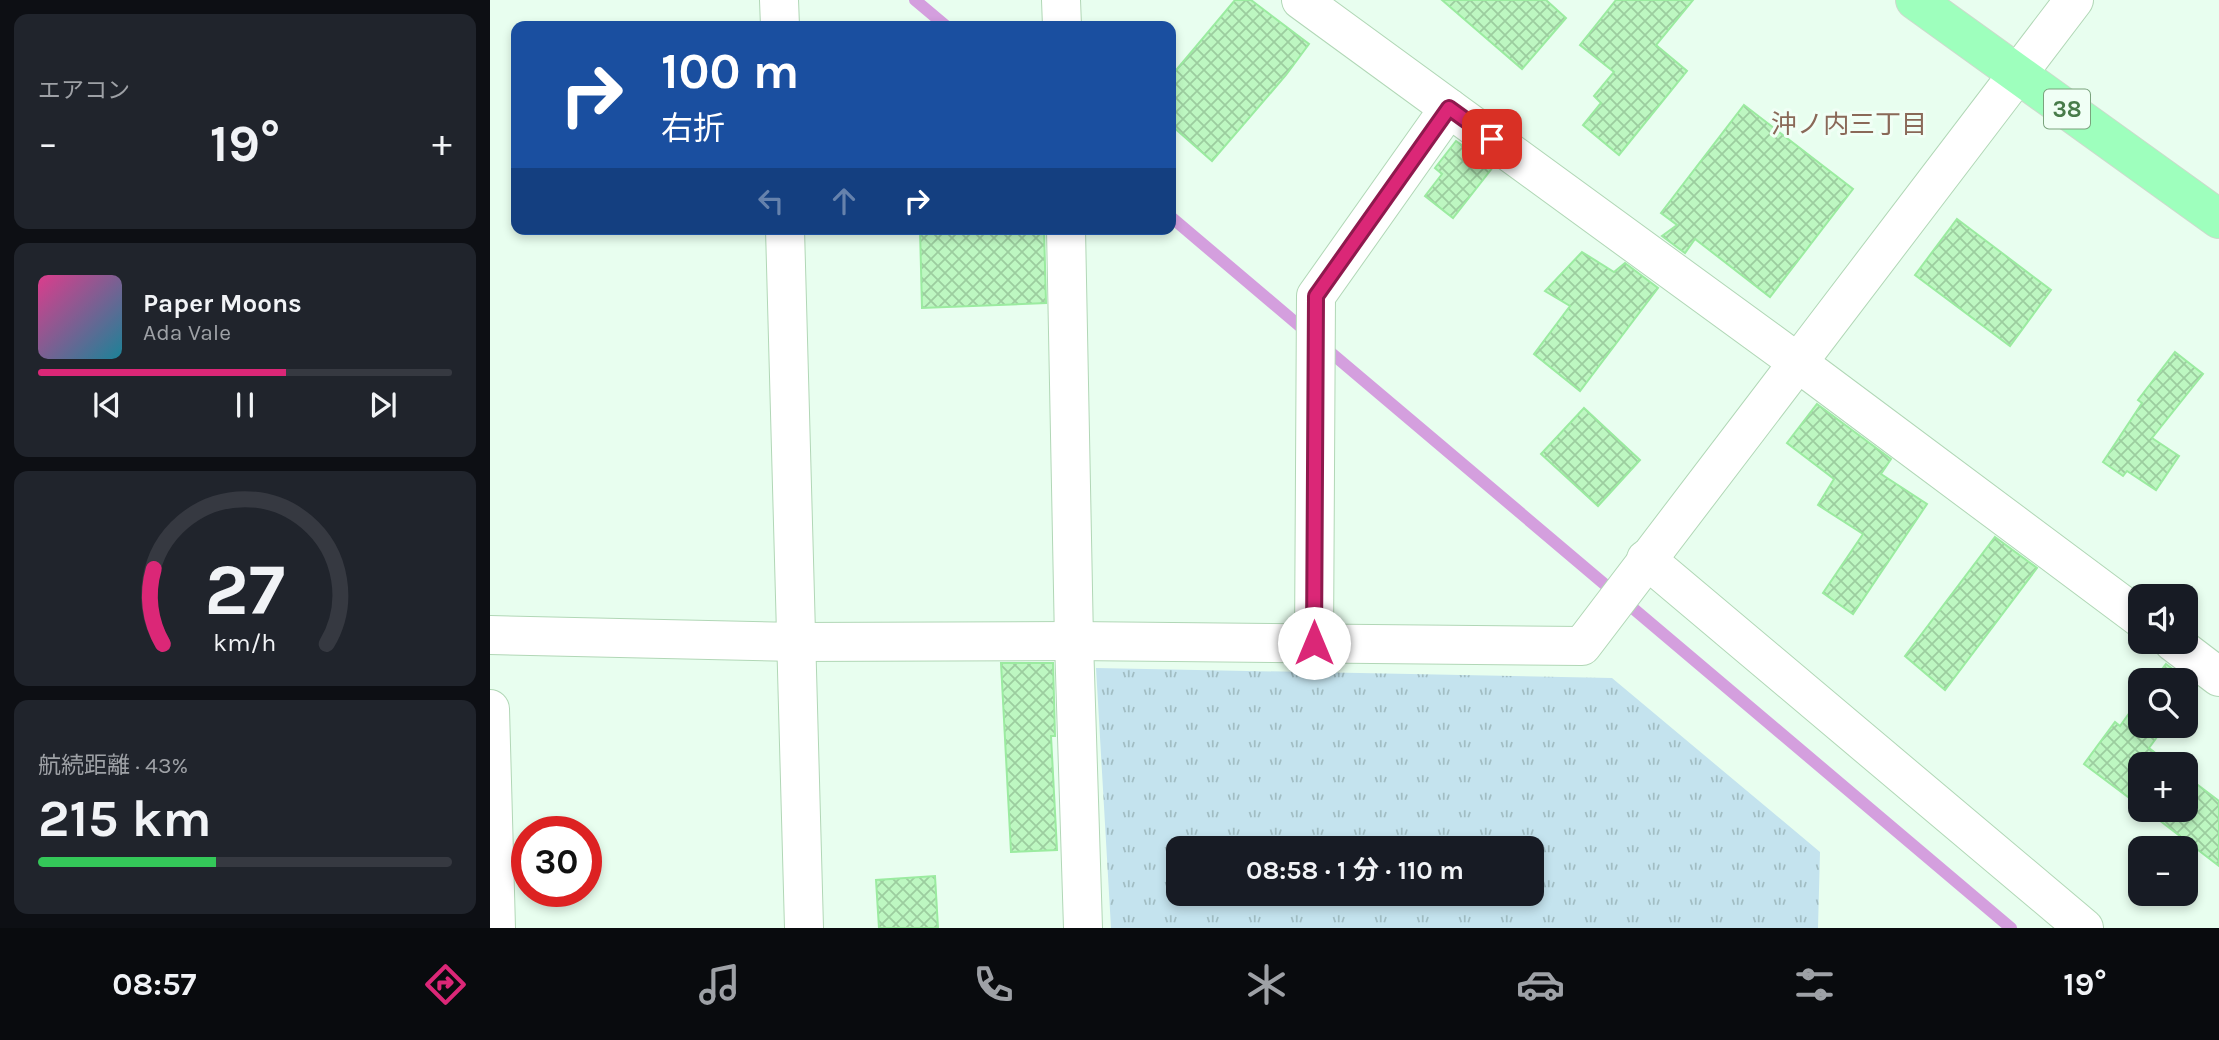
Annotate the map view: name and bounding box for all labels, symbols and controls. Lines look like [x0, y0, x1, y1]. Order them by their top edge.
text: 100 m [661, 43, 799, 100]
icon: right [546, 49, 637, 140]
text: エアコン [38, 77, 130, 104]
road number: 38 [2044, 90, 2090, 128]
pin [1462, 109, 1522, 169]
district label: 沖ノ内三丁目 [1771, 109, 1927, 140]
text: 右折 [661, 110, 725, 147]
text: 19° [210, 113, 280, 174]
icon: arrive [1473, 120, 1511, 158]
text: − [38, 121, 58, 166]
text: + [432, 121, 452, 166]
icon: left [752, 182, 790, 220]
icon: ahead [825, 182, 863, 220]
icon: right [898, 182, 936, 220]
text: Paper Moons [143, 288, 302, 319]
text: Ada Vale [143, 319, 231, 346]
icon: previous [88, 386, 126, 424]
icon: pause [226, 386, 264, 424]
icon: next [364, 386, 402, 424]
text: 27 [205, 548, 285, 633]
map controls [2128, 584, 2198, 906]
button: sound [2128, 584, 2198, 654]
position arrow [1277, 606, 1351, 680]
text: km/h [213, 628, 277, 657]
button: search [2128, 668, 2198, 738]
text: 航続距離 · 43% [38, 752, 188, 779]
button: + [2128, 752, 2198, 822]
text: 215 km [38, 788, 212, 849]
speed limit sign: 30 [511, 816, 602, 907]
button: − [2128, 836, 2198, 906]
text: 08:58 · 1 分 · 110 m [1246, 855, 1464, 886]
icon: directions [421, 960, 470, 1009]
icon: music [695, 960, 744, 1009]
icon: phone [969, 960, 1018, 1009]
icon: climate [1242, 960, 1291, 1009]
icon: car [1516, 960, 1565, 1009]
icon: filters [1790, 960, 1839, 1009]
text: 08:57 [112, 966, 196, 1003]
text: 19° [2063, 966, 2107, 1003]

